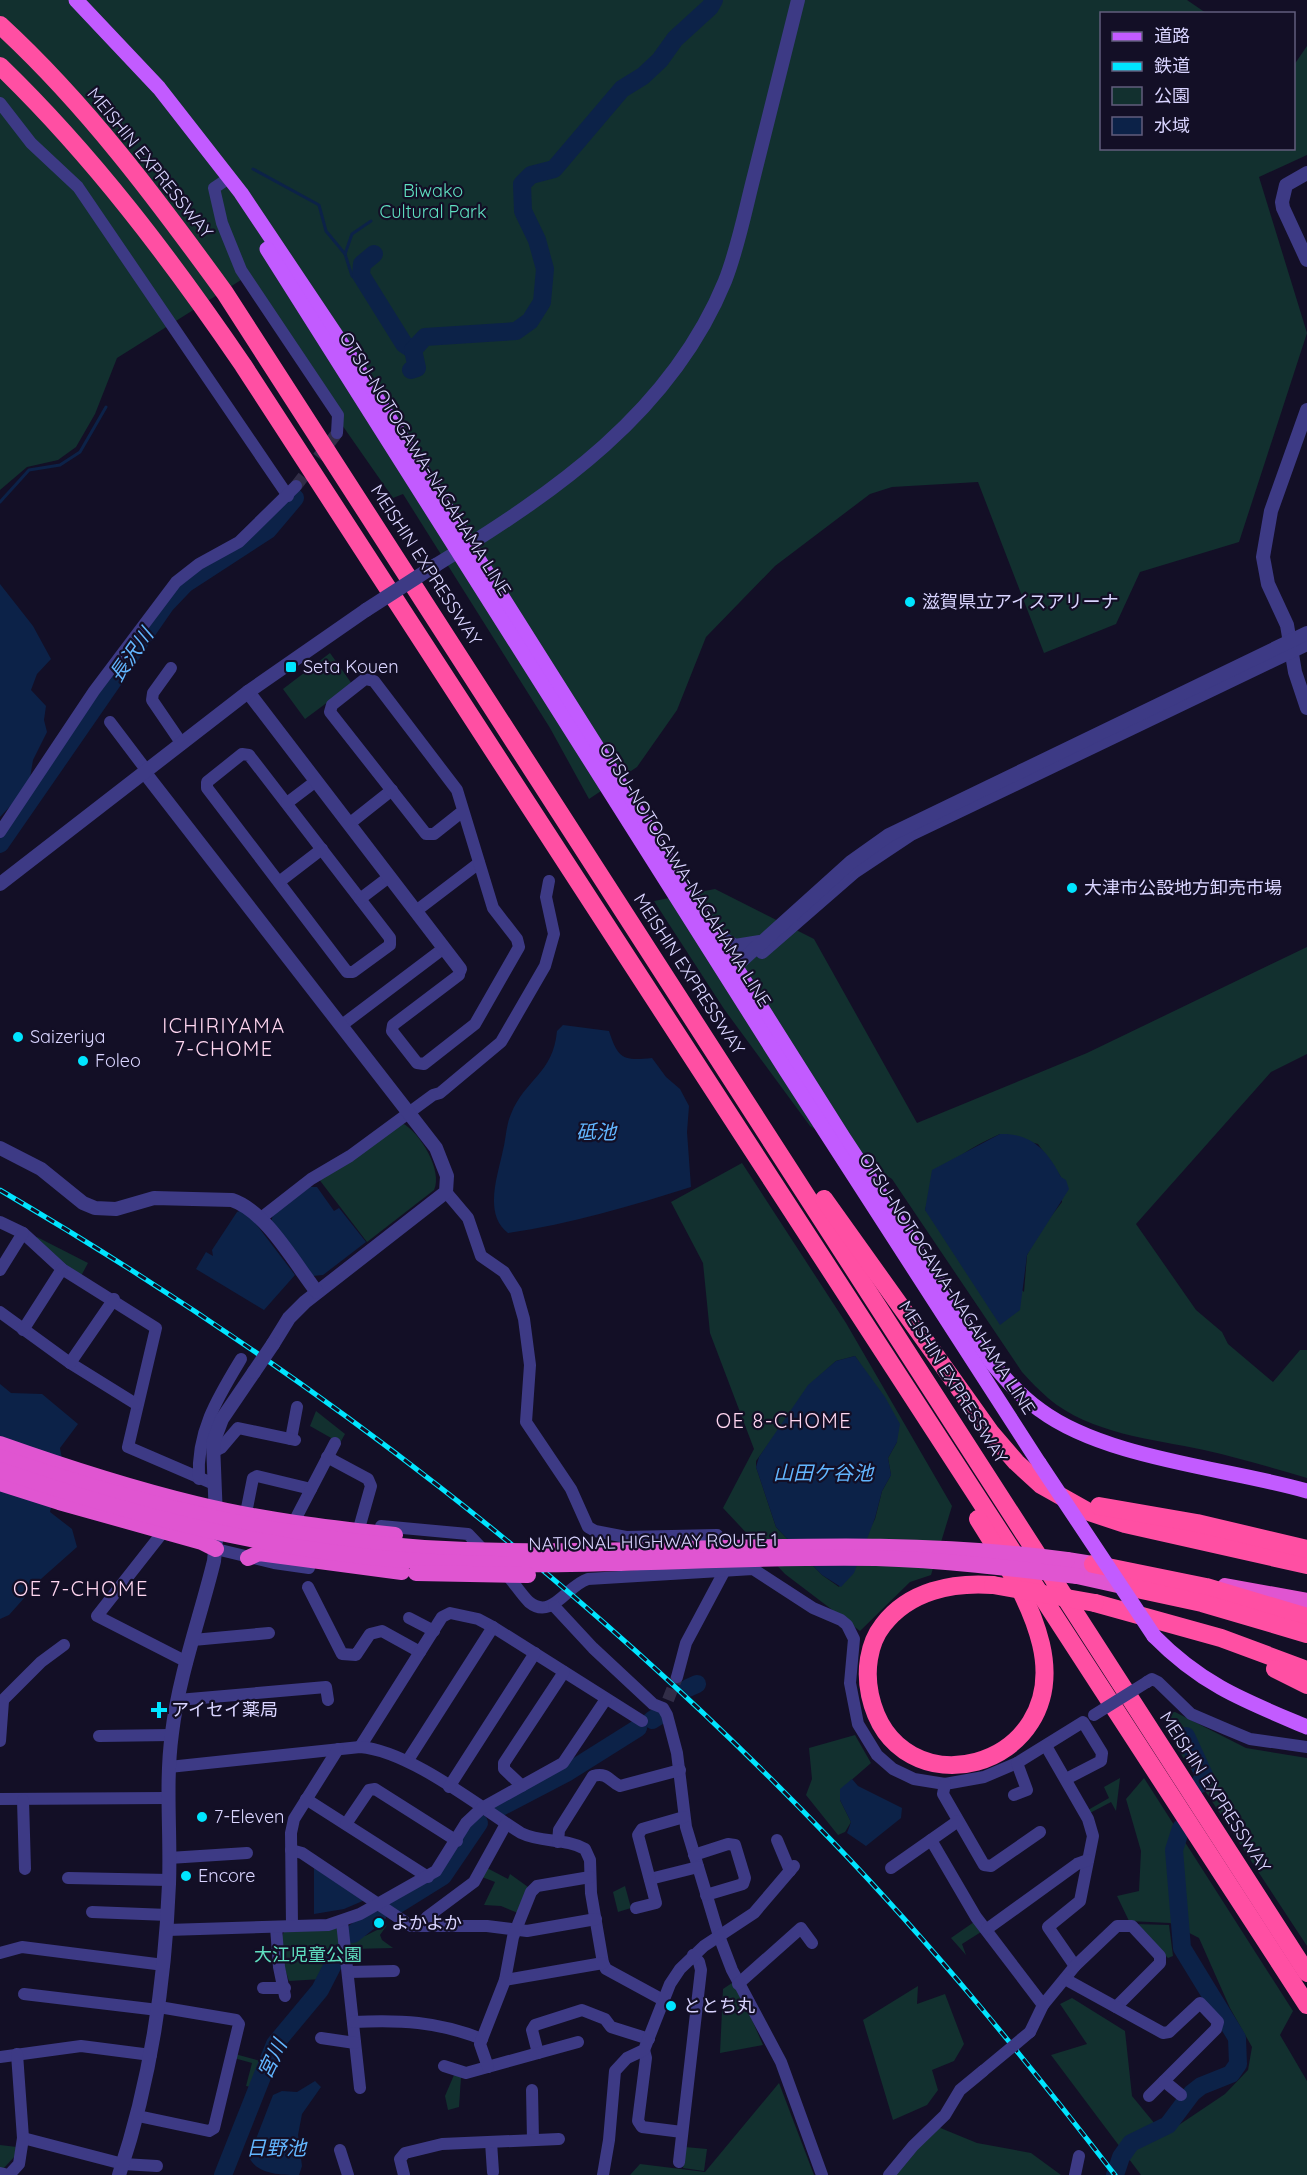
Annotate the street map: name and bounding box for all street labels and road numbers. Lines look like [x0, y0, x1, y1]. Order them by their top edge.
street label: MEISHIN EXPRESSWAY [82, 83, 218, 243]
street label: OTSU-NOTOGAWA-NAGAHAMA LINE [334, 328, 516, 600]
street label: MEISHIN EXPRESSWAY [366, 480, 487, 650]
street label: OTSU-NOTOGAWA-NAGAHAMA LINE [594, 739, 776, 1011]
street label: MEISHIN EXPRESSWAY [629, 889, 750, 1059]
street label: OTSU-NOTOGAWA-NAGAHAMA LINE [854, 1149, 1041, 1419]
street label: MEISHIN EXPRESSWAY [894, 1296, 1013, 1467]
street label: NATIONAL HIGHWAY ROUTE 1 [528, 1528, 778, 1555]
street label: MEISHIN EXPRESSWAY [1155, 1707, 1276, 1877]

